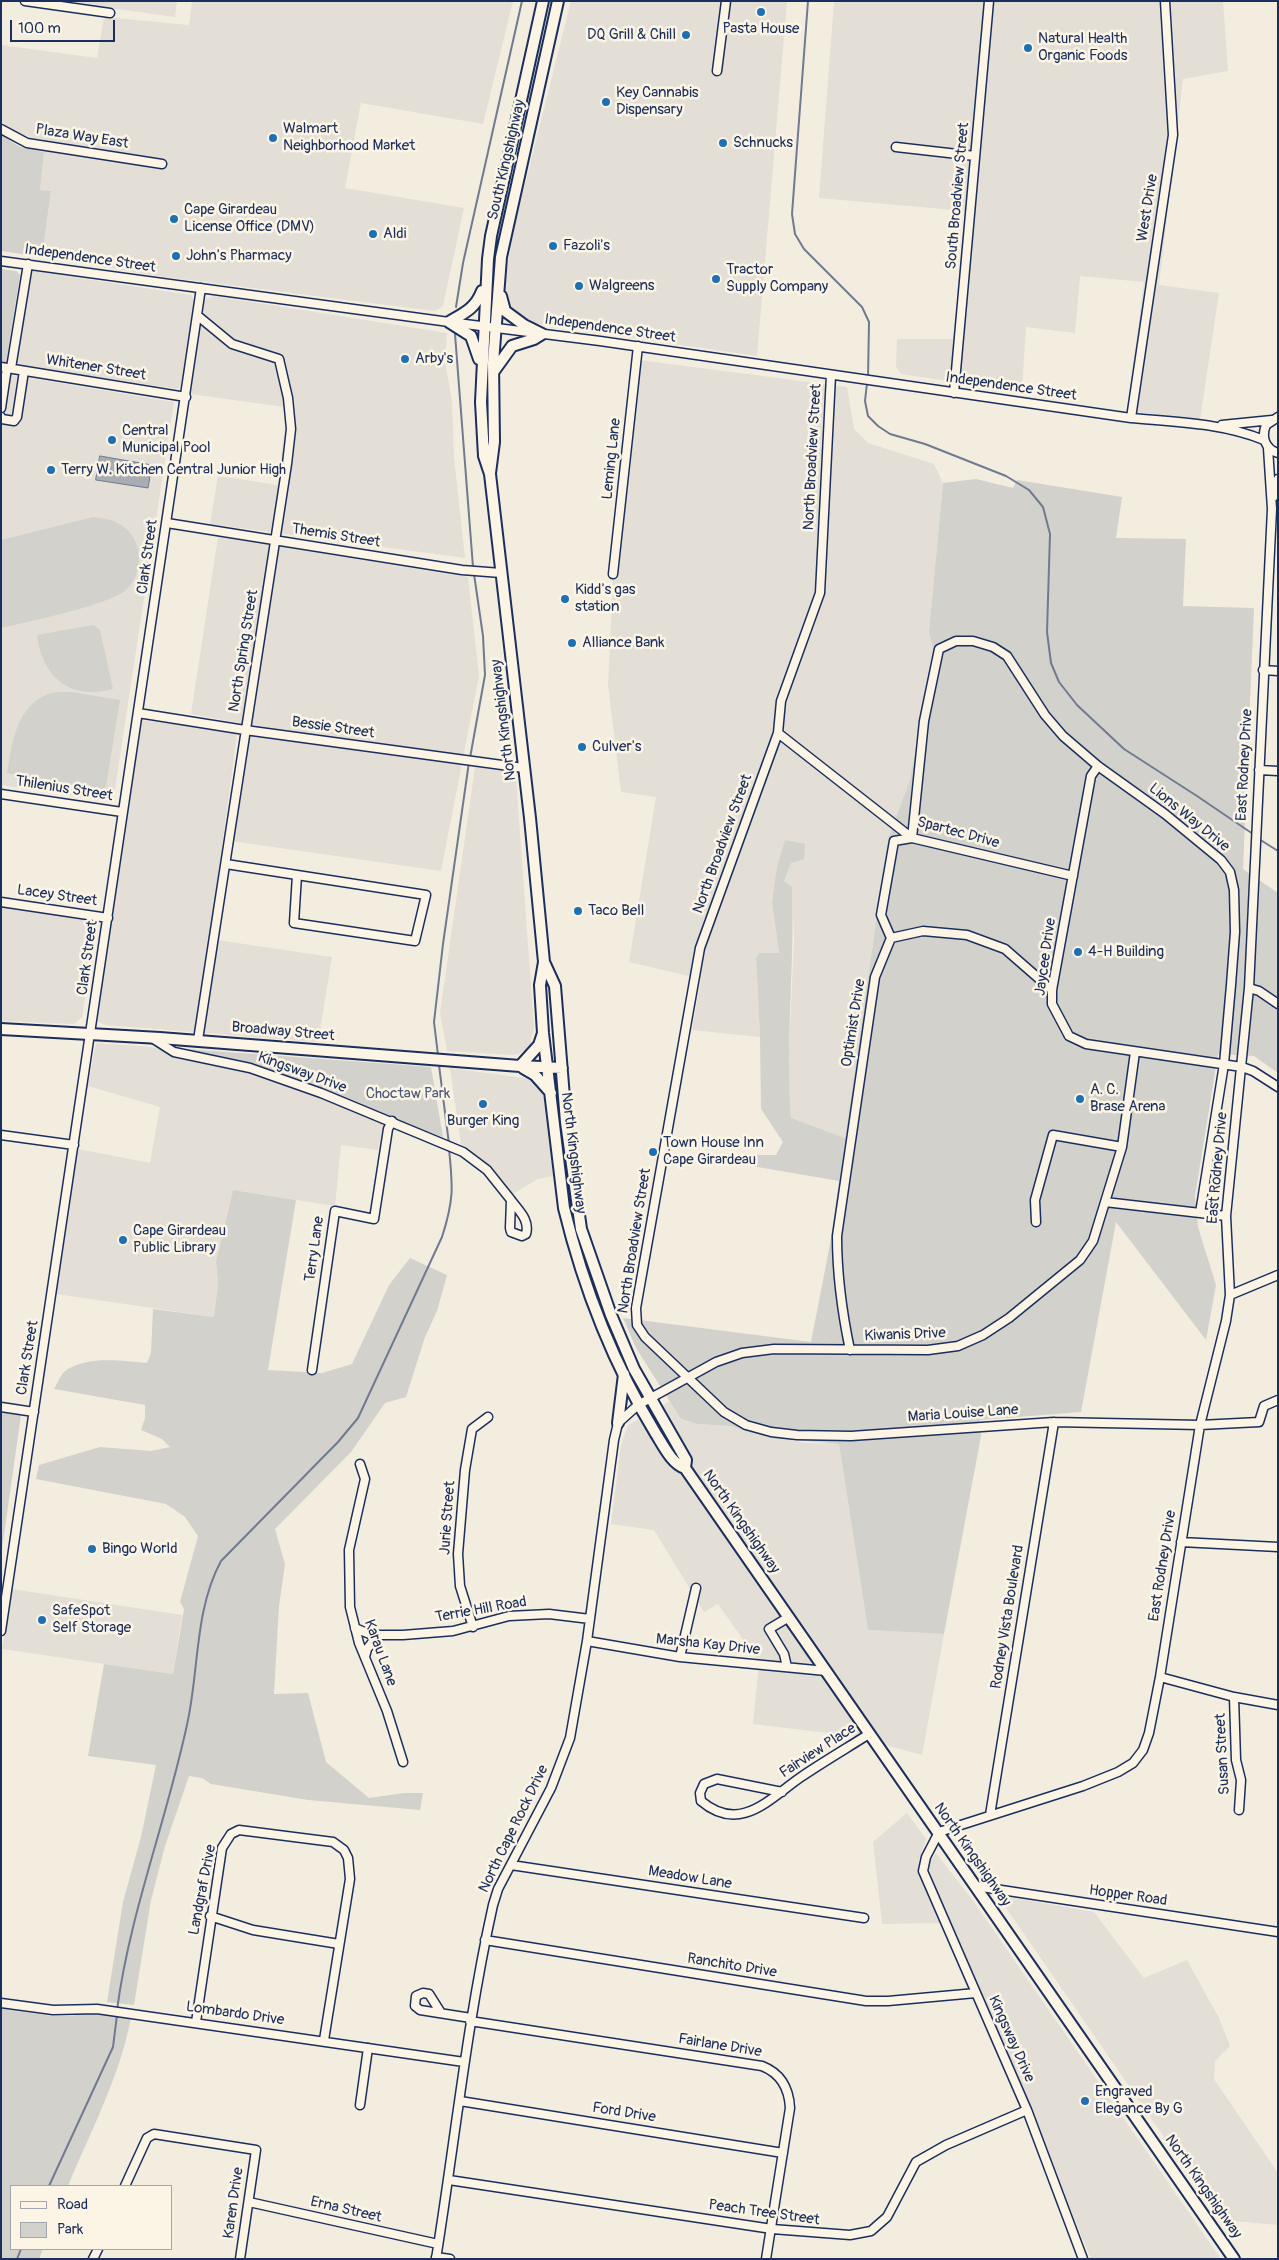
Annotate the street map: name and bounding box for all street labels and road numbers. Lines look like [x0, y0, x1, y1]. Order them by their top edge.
street label: South Kingshighway [484, 98, 530, 222]
street label: Plaza Way East [34, 121, 130, 153]
street label: South Broadview Street [943, 122, 973, 270]
street label: West Drive [1134, 173, 1162, 243]
street label: Independence Street [23, 241, 157, 277]
street label: Independence Street [543, 311, 677, 347]
street label: Whitener Street [45, 351, 147, 385]
street label: Independence Street [944, 369, 1078, 405]
street label: North Broadview Street [800, 383, 826, 531]
street label: Leming Lane [599, 417, 625, 501]
street label: Clark Street [134, 518, 162, 596]
street label: Themis Street [291, 520, 381, 552]
street label: North Spring Street [225, 589, 263, 713]
street label: North Kingshighway [488, 658, 520, 782]
street label: East Rodney Drive [1233, 708, 1257, 822]
street label: Bessie Street [291, 713, 375, 743]
street label: Thilenius Street [14, 772, 114, 806]
street label: North Broadview Street [689, 772, 757, 916]
street label: Lions Way Drive [1145, 780, 1233, 856]
street label: Spartec Drive [915, 813, 1001, 853]
street label: Lacey Street [16, 881, 98, 911]
street label: Jaycee Drive [1032, 917, 1060, 997]
street label: Clark Street [74, 919, 102, 997]
street label: Optimist Drive [838, 978, 870, 1068]
street label: Broadway Street [231, 1019, 335, 1045]
street label: Kingsway Drive [255, 1049, 349, 1097]
street label: North Kingshighway [557, 1091, 589, 1215]
street label: East Rodney Drive [1204, 1111, 1232, 1225]
street label: North Broadview Street [615, 1167, 655, 1315]
street label: Terry Lane [301, 1215, 329, 1283]
street label: Clark Street [13, 1319, 43, 1397]
street label: Kiwanis Drive [864, 1325, 946, 1345]
street label: Maria Louise Lane [907, 1401, 1019, 1427]
street label: North Kingshighway [699, 1467, 783, 1577]
street label: Jurie Street [436, 1480, 460, 1556]
street label: East Rodney Drive [1145, 1509, 1181, 1623]
street label: Rodney Vista Boulevard [988, 1544, 1028, 1690]
street label: Terrie Hill Road [434, 1593, 528, 1627]
street label: Karau Lane [360, 1617, 400, 1689]
street label: Marsha Kay Drive [655, 1631, 761, 1659]
street label: Susan Street [1212, 1713, 1234, 1795]
street label: Fairview Place [777, 1720, 859, 1782]
street label: North Cape Rock Drive [475, 1762, 553, 1896]
street label: North Kingshighway [930, 1800, 1014, 1910]
street label: Landgraf Drive [185, 1843, 221, 1937]
street label: Meadow Lane [647, 1863, 733, 1893]
street label: Hopper Road [1088, 1882, 1168, 1910]
street label: Ranchito Drive [686, 1950, 778, 1982]
street label: Kingsway Drive [984, 1993, 1038, 2085]
street label: Lombardo Drive [185, 1998, 285, 2030]
street label: Fairlane Drive [677, 2031, 763, 2061]
street label: Ford Drive [591, 2099, 657, 2127]
street label: North Kingshighway [1161, 2132, 1245, 2242]
street label: Karen Drive [220, 2166, 248, 2240]
street label: Erna Street [309, 2193, 383, 2227]
street label: Peach Tree Street [707, 2196, 821, 2230]

